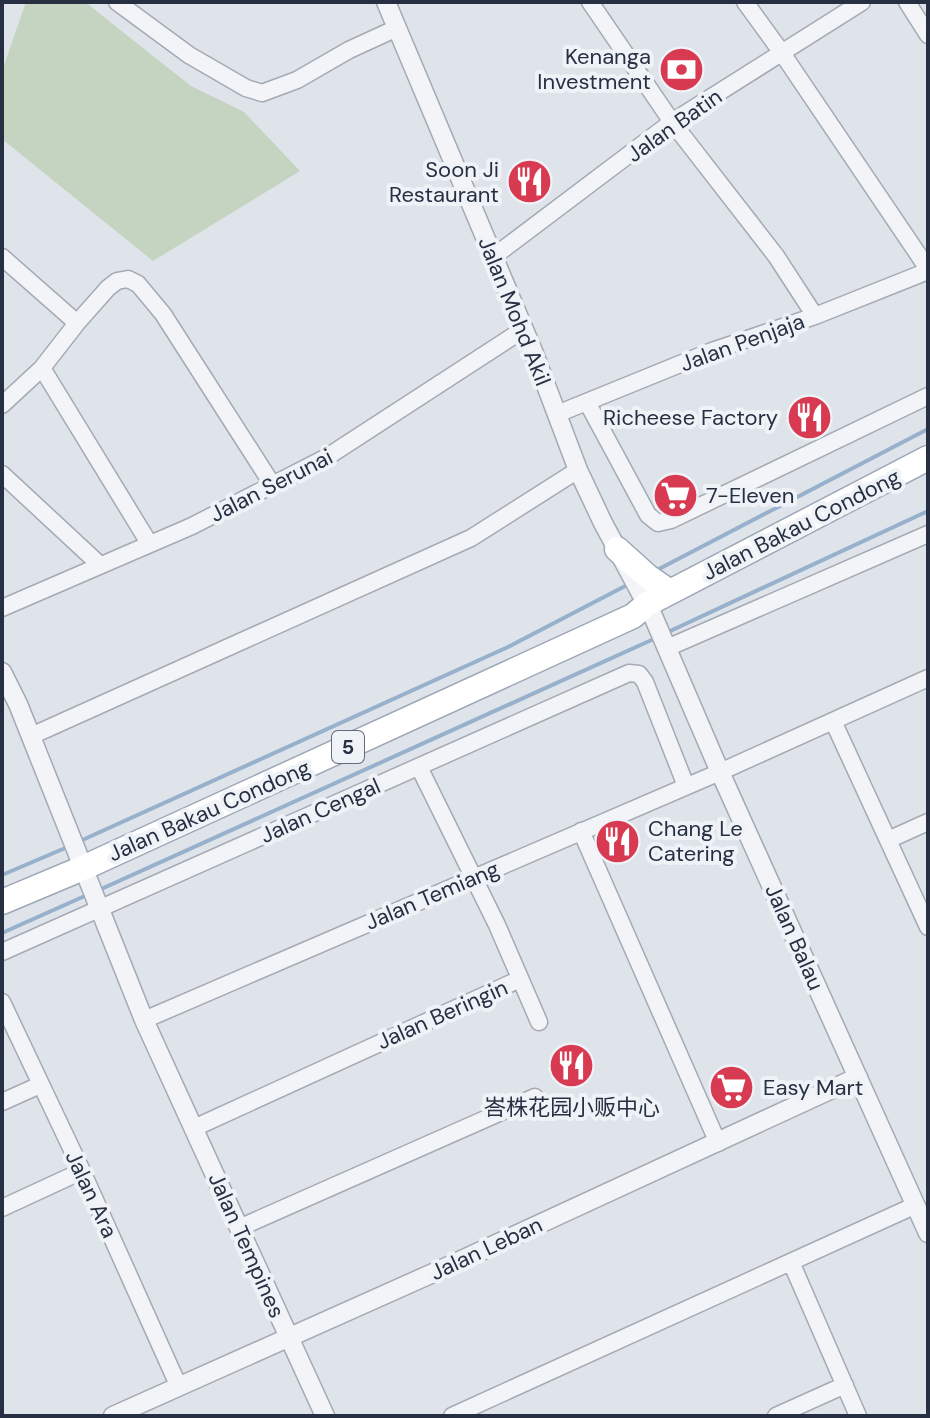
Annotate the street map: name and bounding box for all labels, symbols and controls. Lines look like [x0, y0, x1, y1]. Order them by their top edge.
place label: Kenanga Investment [537, 42, 651, 96]
bank icon: Kenanga Investment [658, 45, 706, 93]
street label: Jalan Batin [621, 82, 728, 169]
place label: Soon Ji Restaurant [389, 155, 499, 209]
restaurant icon: Soon Ji Restaurant [506, 158, 554, 206]
street label: Jalan Mohd Akil [471, 232, 558, 390]
street label: Jalan Penjaja [676, 307, 808, 378]
restaurant icon: Richeese Factory [785, 393, 833, 441]
place label: Richeese Factory [603, 403, 778, 432]
street label: Jalan Serunai [205, 442, 338, 529]
street label: Jalan Bakau Condong [697, 462, 905, 587]
supermarket icon: 7-Eleven [651, 471, 699, 519]
place label: 7-Eleven [706, 481, 794, 510]
road number: 5 [332, 731, 364, 763]
street label: Jalan Bakau Condong [104, 753, 315, 868]
street label: Jalan Cengal [256, 771, 385, 850]
place label: Chang Le Catering [648, 814, 743, 868]
restaurant icon: Chang Le Catering [593, 817, 641, 865]
street label: Jalan Temiang [361, 854, 504, 937]
street label: Jalan Balau [758, 880, 831, 995]
street label: Jalan Beringin [372, 973, 512, 1056]
restaurant icon: 峇株花园小贩中心 [548, 1042, 596, 1090]
supermarket icon: Easy Mart [708, 1063, 756, 1111]
place label: Easy Mart [763, 1073, 863, 1102]
place label: 峇株花园小贩中心 [484, 1093, 660, 1122]
street label: Jalan Ara [59, 1146, 124, 1243]
street label: Jalan Tempines [202, 1168, 292, 1322]
street label: Jalan Leban [426, 1210, 547, 1287]

